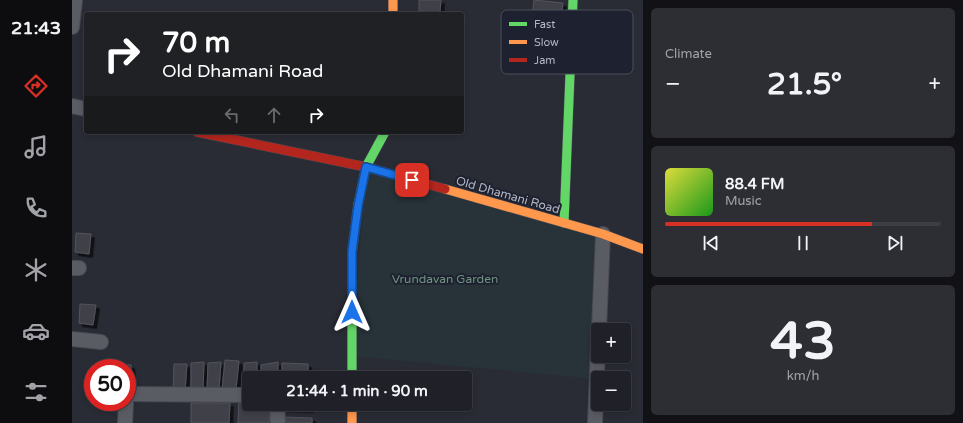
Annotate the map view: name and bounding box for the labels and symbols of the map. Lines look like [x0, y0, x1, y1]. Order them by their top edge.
legend [501, 10, 633, 74]
text: Fast [534, 18, 555, 31]
text: Slow [534, 36, 559, 49]
text: Jam [534, 54, 555, 67]
pin [395, 163, 429, 197]
street label: Old Dhamani Road [454, 173, 562, 217]
park label: Vrundavan Garden [392, 272, 498, 286]
position arrow [331, 291, 373, 333]
speed limit sign: 50 [84, 359, 136, 411]

